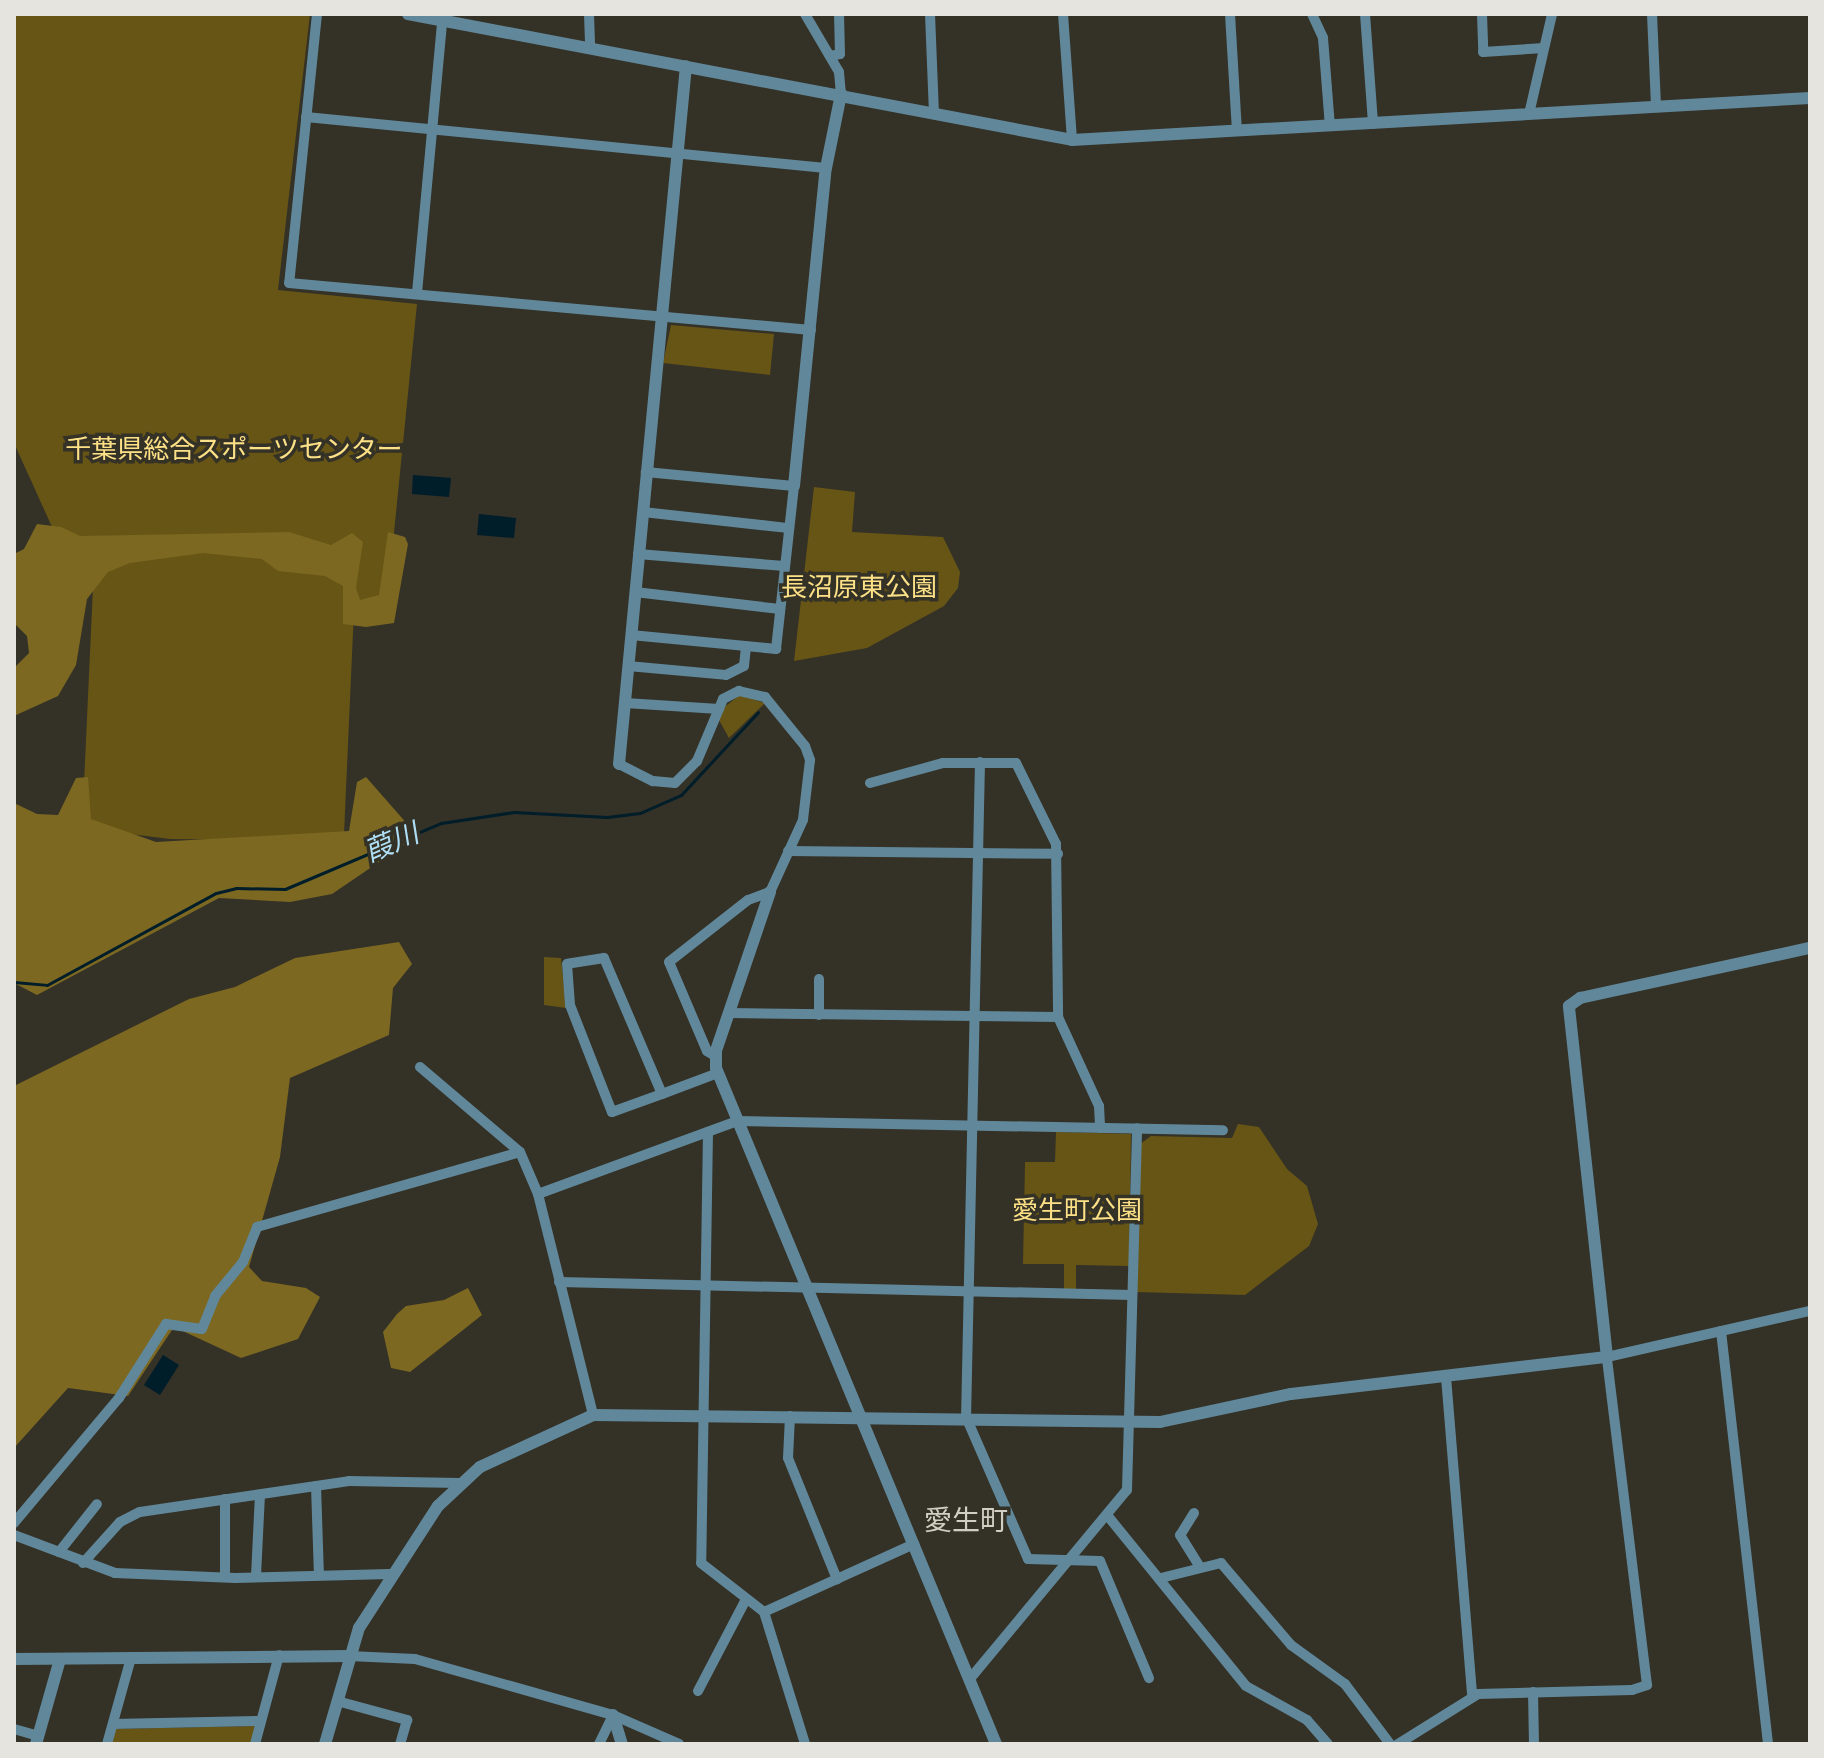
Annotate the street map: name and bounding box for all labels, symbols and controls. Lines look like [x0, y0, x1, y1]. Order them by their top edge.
park label: 千葉県総合スポーツセンター [65, 435, 403, 467]
park label: 長沼原東公園 [781, 573, 937, 605]
water label: 葭川 [360, 818, 424, 870]
park label: 愛生町公園 [1012, 1196, 1142, 1228]
district label: 愛生町 [924, 1505, 1008, 1539]

